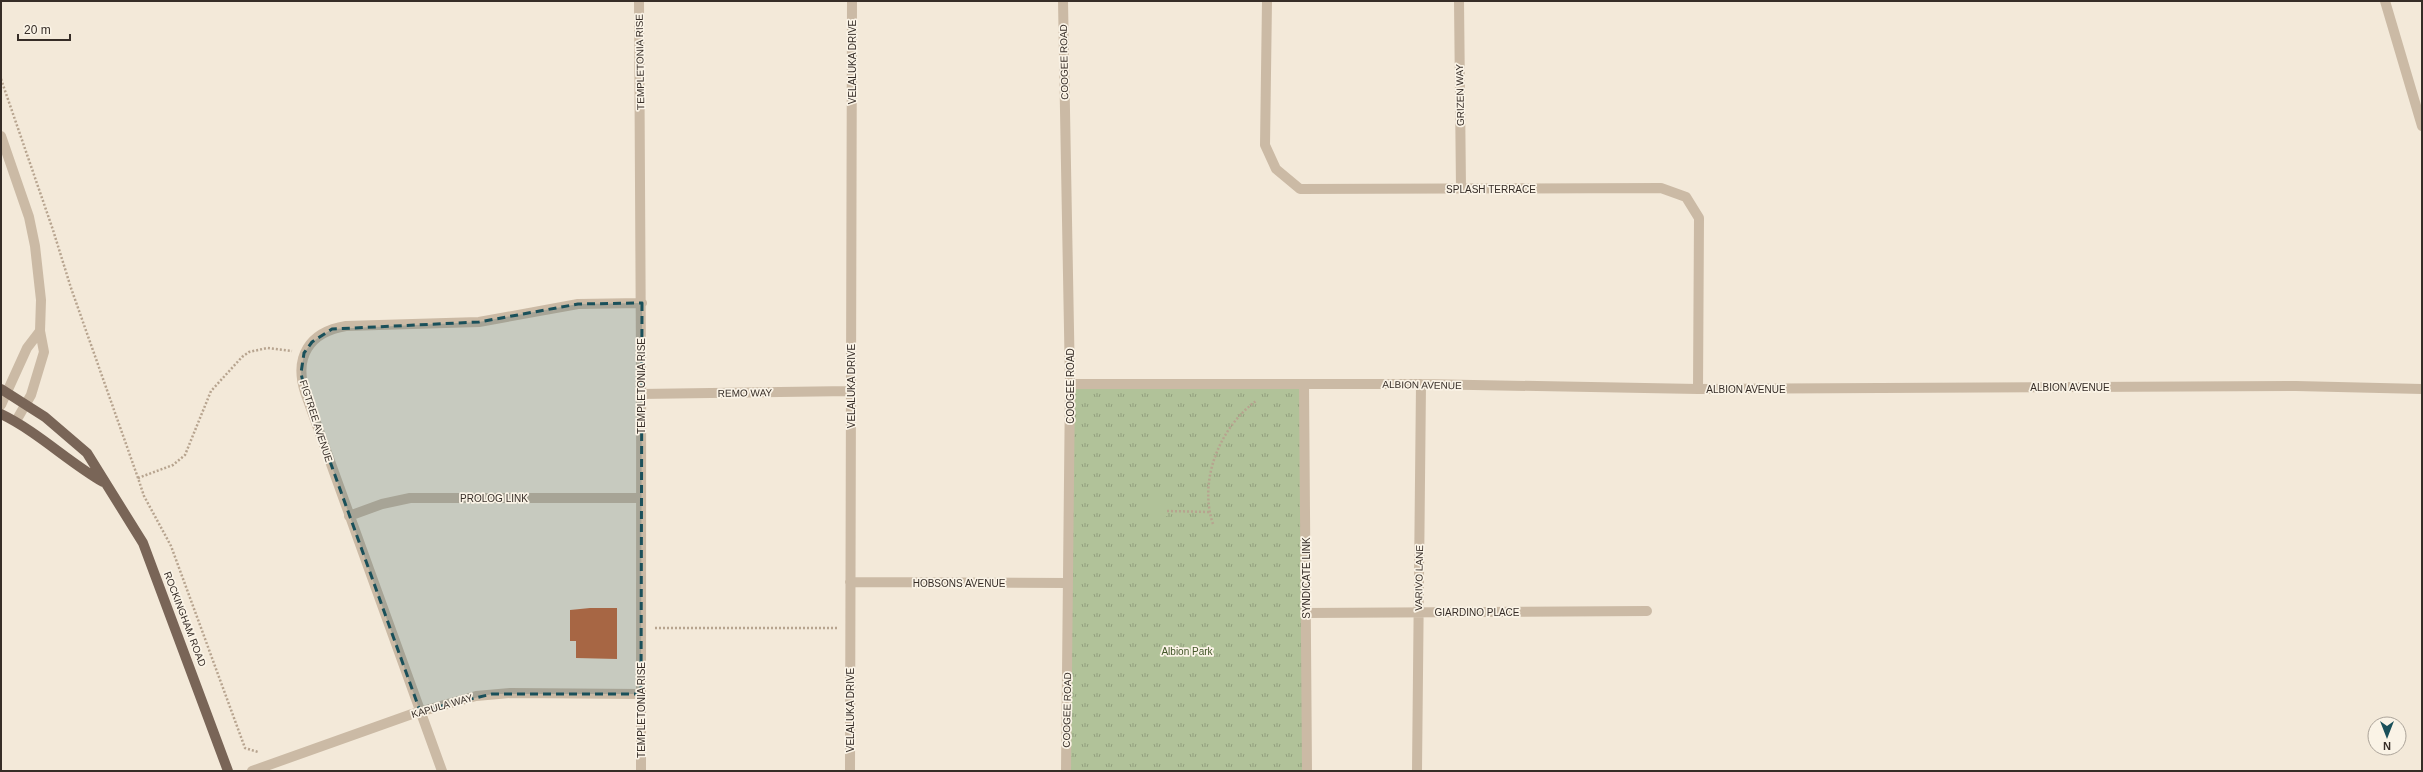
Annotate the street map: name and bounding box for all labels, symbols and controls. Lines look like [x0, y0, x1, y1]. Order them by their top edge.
street label: TEMPLETONIA RISE [634, 14, 646, 110]
scale bar [18, 16, 70, 42]
street label: VELALUKA DRIVE [847, 19, 858, 104]
text: 20 m [24, 23, 51, 37]
street label: COOGEE ROAD [1058, 24, 1070, 100]
street label: GRIZEN WAY [1454, 63, 1466, 126]
street label: SPLASH TERRACE [1446, 184, 1536, 195]
street label: TEMPLETONIA RISE [636, 338, 647, 434]
street label: VELALUKA DRIVE [846, 343, 857, 428]
street label: COOGEE ROAD [1065, 348, 1076, 424]
street label: FIGTREE AVENUE [297, 378, 335, 464]
street label: ALBION AVENUE [1382, 379, 1462, 391]
street label: ALBION AVENUE [2030, 382, 2110, 393]
street label: ALBION AVENUE [1706, 384, 1786, 395]
street label: REMO WAY [718, 387, 773, 399]
street label: PROLOG LINK [460, 493, 528, 504]
street label: SYNDICATE LINK [1301, 537, 1312, 619]
street label: VARIVO LANE [1413, 545, 1425, 611]
street label: ROCKINGHAM ROAD [162, 570, 208, 668]
street label: HOBSONS AVENUE [913, 578, 1006, 589]
street label: GIARDINO PLACE [1434, 607, 1520, 618]
park label: Albion Park [1161, 646, 1214, 657]
street label: TEMPLETONIA RISE [636, 662, 647, 758]
street label: VELALUKA DRIVE [845, 667, 856, 752]
street label: COOGEE ROAD [1061, 672, 1073, 748]
street label: KAPULA WAY [410, 692, 474, 720]
north arrow [2367, 716, 2407, 756]
text: N [2383, 740, 2391, 752]

